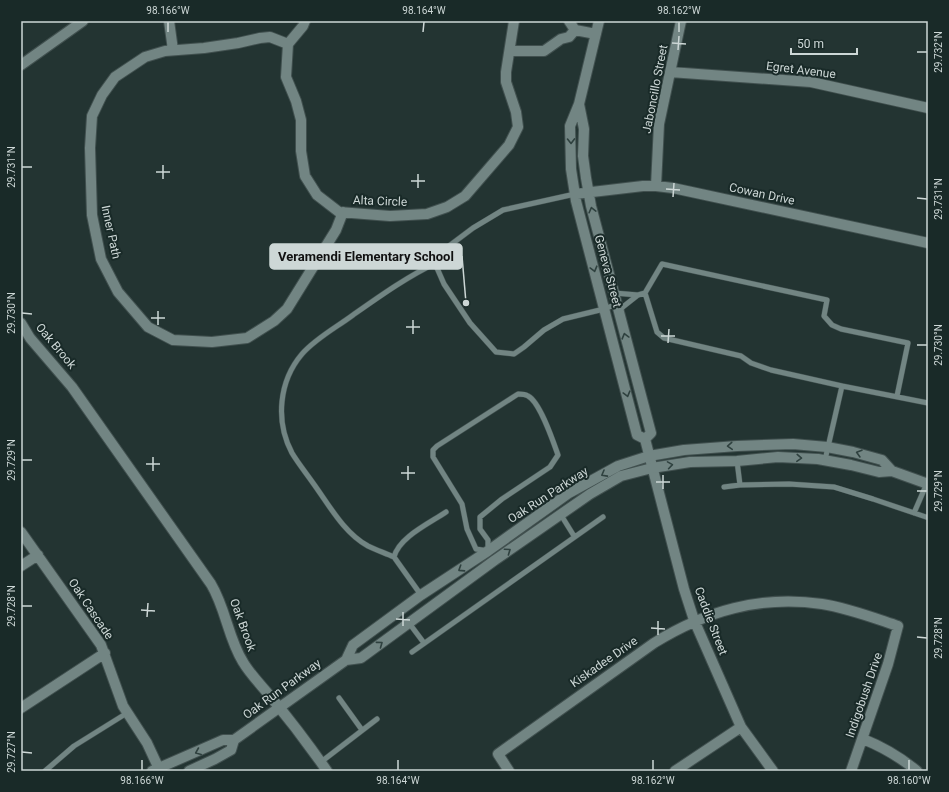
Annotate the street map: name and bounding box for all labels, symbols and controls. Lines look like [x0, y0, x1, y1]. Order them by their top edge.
text: 98.166°W [146, 5, 190, 16]
text: 98.164°W [402, 5, 446, 16]
text: 98.162°W [657, 5, 701, 16]
scale bar [791, 30, 857, 56]
text: 29.732°N [933, 31, 944, 73]
text: 50 m [797, 37, 824, 51]
street label: Jaboncillo Street [640, 43, 670, 134]
street label: Egret Avenue [765, 59, 837, 81]
one-way arrow [567, 138, 575, 144]
text: 29.731°N [6, 146, 17, 188]
text: 29.731°N [933, 178, 944, 220]
street label: Cowan Drive [728, 180, 796, 208]
street label: Alta Circle [353, 193, 407, 209]
street label: Inner Path [98, 204, 124, 260]
one-way arrow [589, 207, 597, 213]
street label: Geneva Street [592, 233, 624, 309]
callout: Veramendi Elementary School [270, 244, 462, 269]
text: Veramendi Elementary School [278, 249, 454, 264]
one-way arrow [589, 265, 597, 272]
text: 29.730°N [6, 292, 17, 334]
street label: Oak Brook [33, 320, 80, 372]
text: 29.730°N [933, 324, 944, 366]
one-way arrow [622, 332, 630, 339]
one-way arrow [622, 391, 630, 398]
text: 29.729°N [6, 439, 17, 481]
one-way arrow [727, 442, 733, 451]
one-way arrow [856, 449, 863, 458]
one-way arrow [796, 454, 802, 463]
one-way arrow [667, 461, 673, 470]
street label: Oak Run Parkway [505, 464, 591, 526]
one-way arrow [601, 469, 608, 476]
text: 29.729°N [933, 470, 944, 512]
one-way arrow [504, 548, 511, 556]
one-way arrow [458, 564, 465, 572]
street label: Oak Cascade [66, 576, 116, 642]
text: 29.728°N [6, 585, 17, 627]
street label: Caddie Street [692, 585, 730, 657]
street label: Oak Brook [227, 597, 259, 654]
text: 29.728°N [933, 617, 944, 659]
street label: Kiskadee Drive [568, 634, 640, 690]
one-way arrow [376, 641, 383, 649]
street label: Indigobush Drive [843, 651, 885, 739]
street label: Oak Run Parkway [240, 656, 324, 722]
text: 29.727°N [6, 731, 17, 773]
one-way arrow [194, 747, 201, 755]
text: 98.166°W [120, 775, 164, 786]
text: 98.164°W [376, 775, 420, 786]
text: 98.162°W [631, 775, 675, 786]
text: 98.160°W [887, 775, 931, 786]

